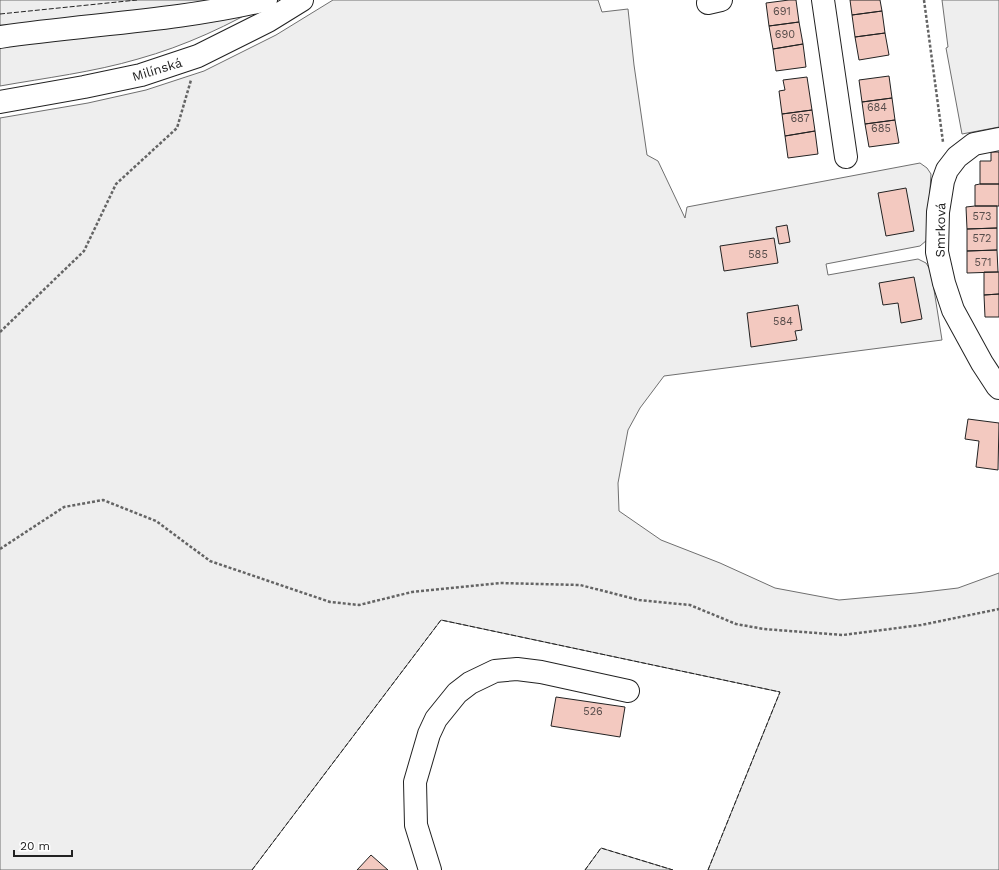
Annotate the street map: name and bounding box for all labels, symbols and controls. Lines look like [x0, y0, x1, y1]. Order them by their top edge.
house number: 691 [773, 5, 791, 18]
house number: 690 [775, 28, 795, 41]
street label: Milínská [130, 55, 185, 84]
house number: 684 [867, 101, 887, 114]
house number: 687 [790, 112, 810, 125]
house number: 685 [871, 122, 891, 135]
street label: Smrková [933, 202, 948, 258]
house number: 573 [973, 210, 992, 223]
house number: 572 [973, 232, 992, 245]
house number: 585 [748, 248, 768, 261]
house number: 571 [975, 256, 991, 269]
house number: 584 [773, 315, 793, 328]
house number: 526 [583, 705, 603, 718]
scale bar [14, 832, 72, 858]
text: 20 m [20, 839, 50, 853]

